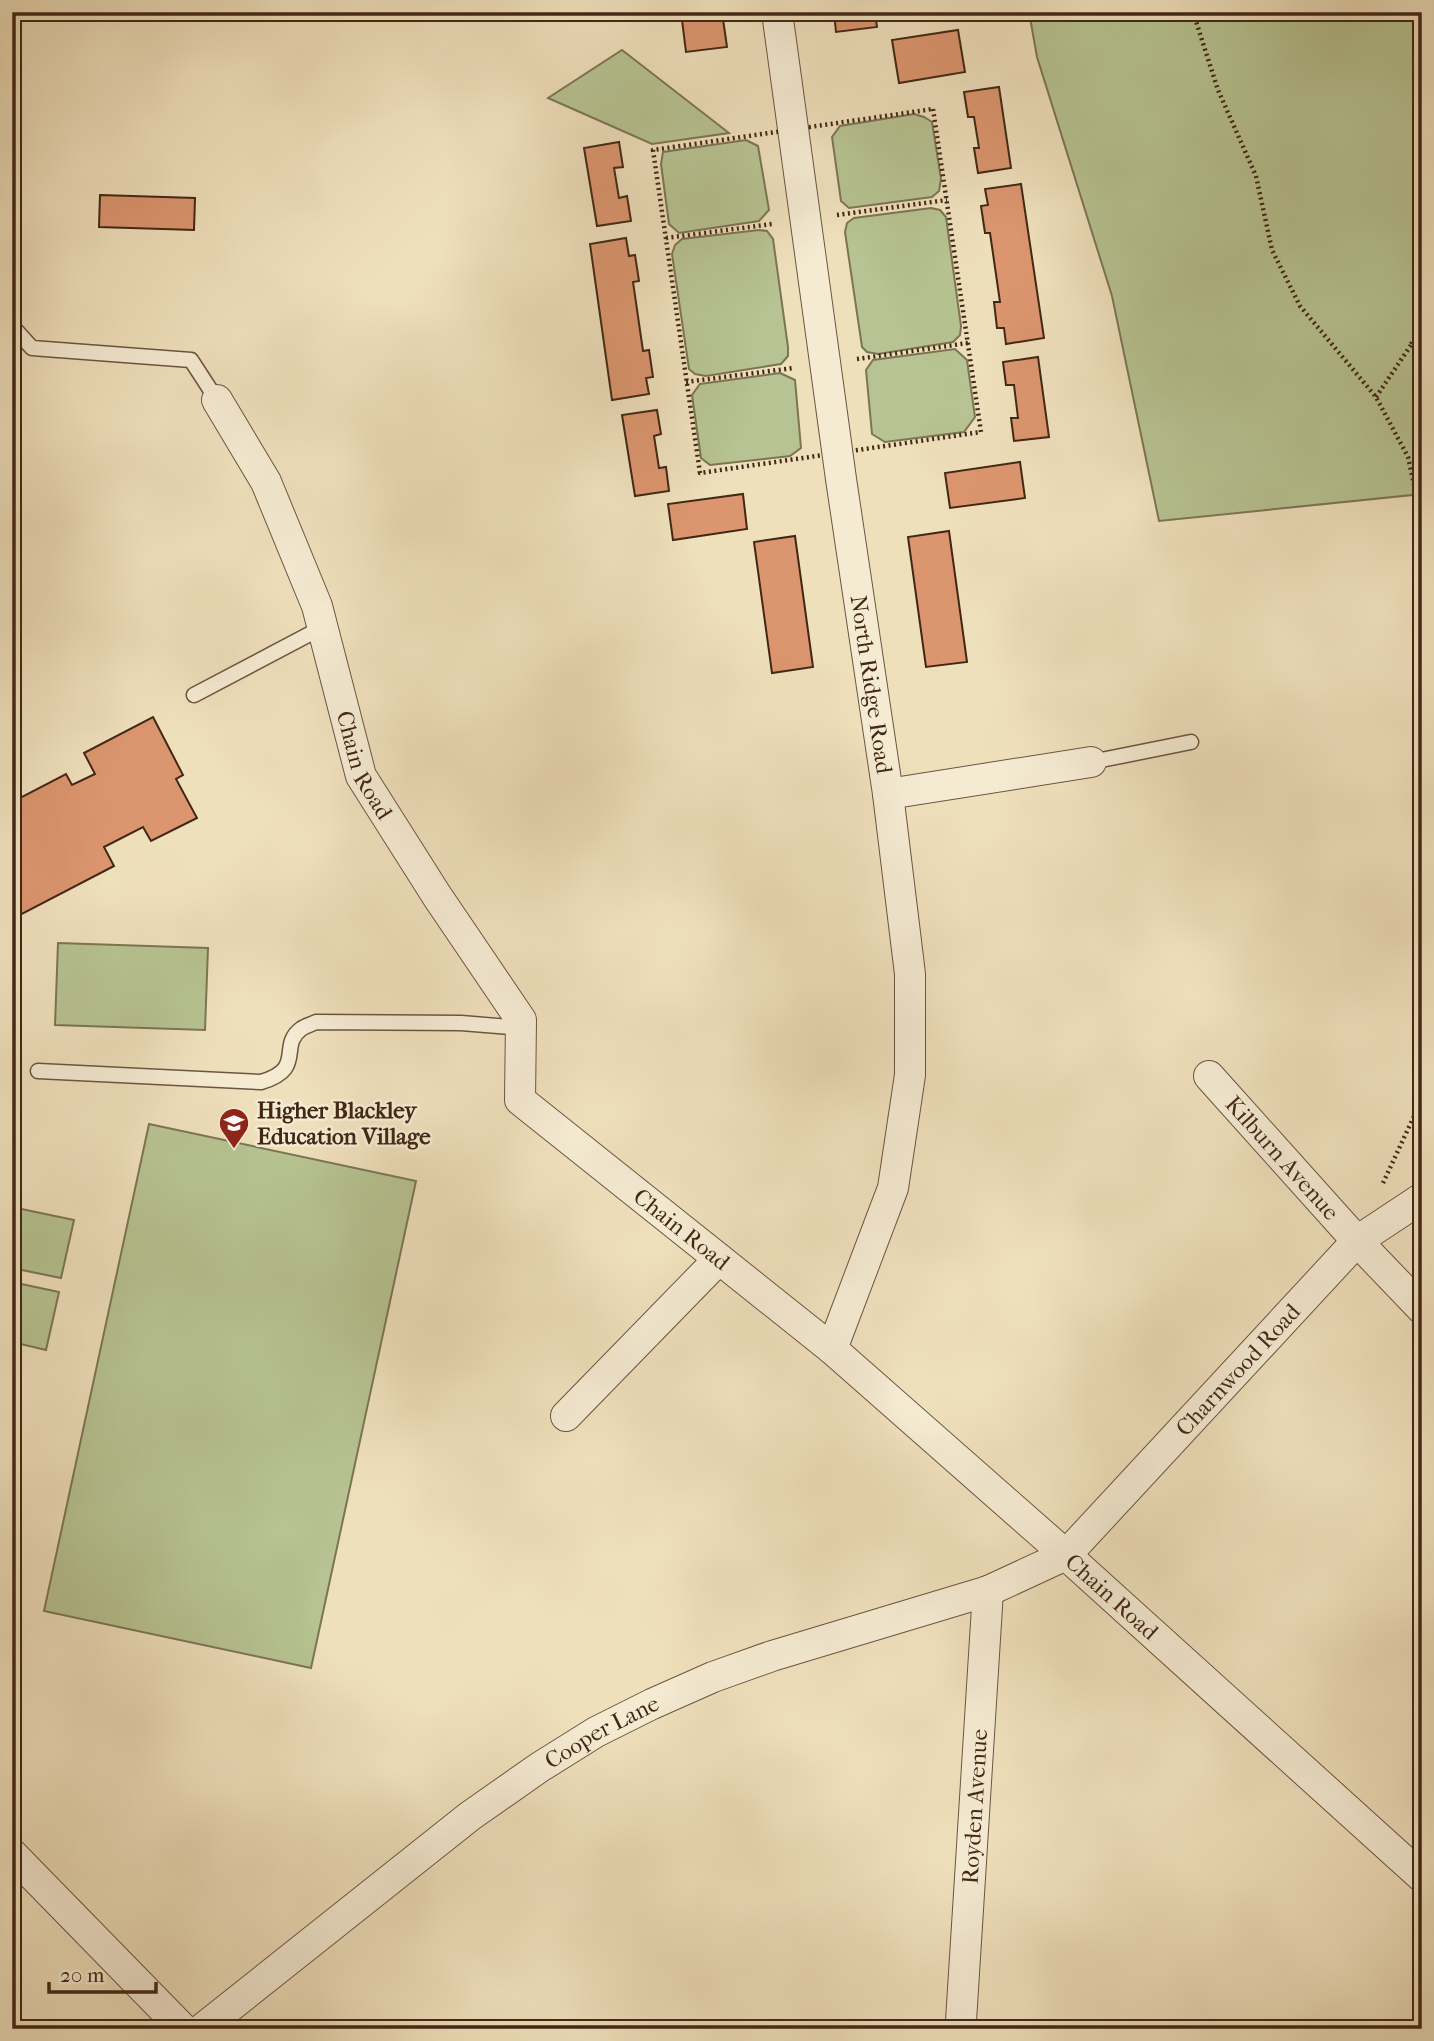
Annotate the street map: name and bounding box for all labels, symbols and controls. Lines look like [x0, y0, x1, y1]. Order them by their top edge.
street label: North Ridge Road [845, 593, 898, 776]
street label: Chain Road [331, 708, 399, 825]
street label: Kilburn Avenue [1220, 1090, 1345, 1225]
place label: Higher Blackley Education Village [257, 1097, 431, 1150]
school or university icon: Higher Blackley Education Village [217, 1106, 251, 1150]
street label: Chain Road [628, 1183, 736, 1276]
street label: Charnwood Road [1170, 1298, 1306, 1441]
street label: Chain Road [1060, 1548, 1164, 1646]
street label: Cooper Lane [540, 1689, 663, 1774]
street label: Royden Avenue [956, 1728, 993, 1885]
scale bar [49, 1950, 156, 1994]
text: 20 m [60, 1963, 105, 1987]

